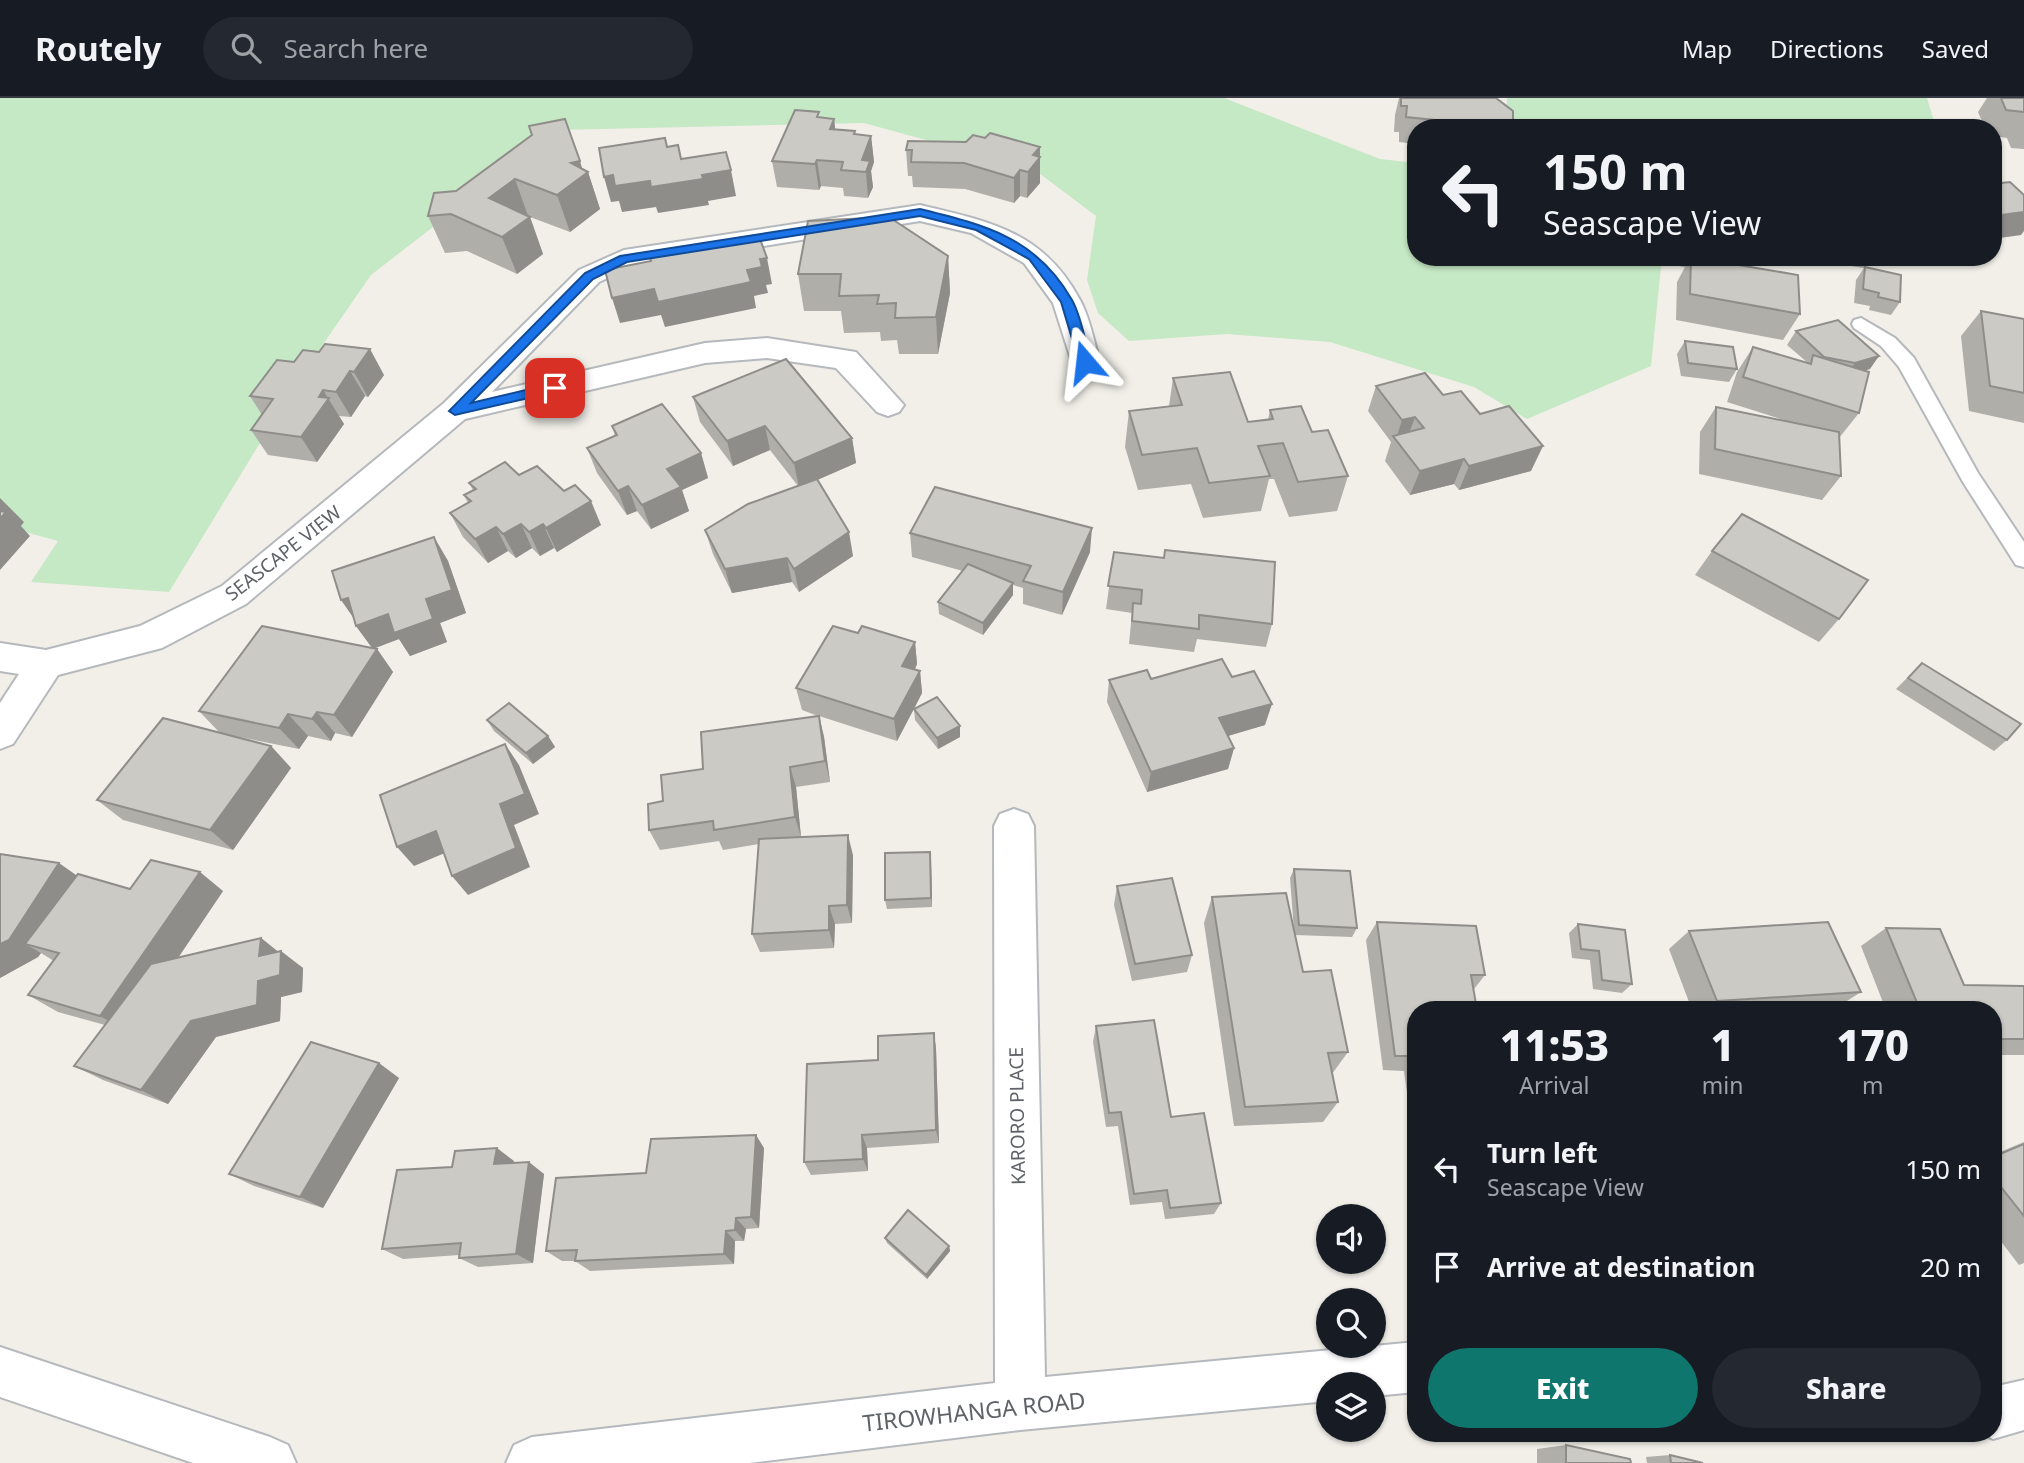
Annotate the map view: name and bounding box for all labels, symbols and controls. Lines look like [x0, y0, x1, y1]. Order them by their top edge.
search box [203, 17, 693, 80]
text: Routely [35, 26, 161, 71]
icon: search [227, 29, 265, 67]
text: Search here [283, 30, 428, 66]
text: Map [1682, 32, 1732, 65]
text: Directions [1770, 32, 1884, 65]
text: Saved [1922, 32, 1989, 65]
text: 150 m [1543, 138, 1688, 204]
icon: left [1428, 147, 1519, 238]
text: Seascape View [1543, 201, 1761, 244]
position arrow [1048, 325, 1122, 399]
pin [525, 358, 585, 418]
icon: arrive [536, 369, 574, 407]
street label: SEASCAPE VIEW [220, 499, 347, 607]
text: 11:53 [1500, 1016, 1609, 1073]
text: 1 [1710, 1016, 1735, 1073]
text: 170 [1836, 1016, 1909, 1073]
street label: KARORO PLACE [1003, 1047, 1031, 1185]
text: Arrival [1519, 1069, 1589, 1101]
text: min [1702, 1069, 1743, 1101]
text: m [1862, 1069, 1883, 1101]
text: Turn left [1487, 1135, 1598, 1171]
icon: left [1428, 1150, 1466, 1188]
text: 150 m [1905, 1151, 1981, 1187]
text: Seascape View [1487, 1171, 1644, 1203]
map controls [1316, 1204, 1386, 1442]
button: sound [1316, 1204, 1386, 1274]
icon: arrive [1428, 1248, 1466, 1286]
text: Arrive at destination [1487, 1249, 1756, 1285]
text: 20 m [1920, 1249, 1981, 1285]
button: search [1316, 1288, 1386, 1358]
button: Exit [1428, 1348, 1698, 1428]
button: Share [1712, 1348, 1981, 1428]
button: layers [1316, 1372, 1386, 1442]
street label: TIROWHANGA ROAD [861, 1383, 1087, 1439]

